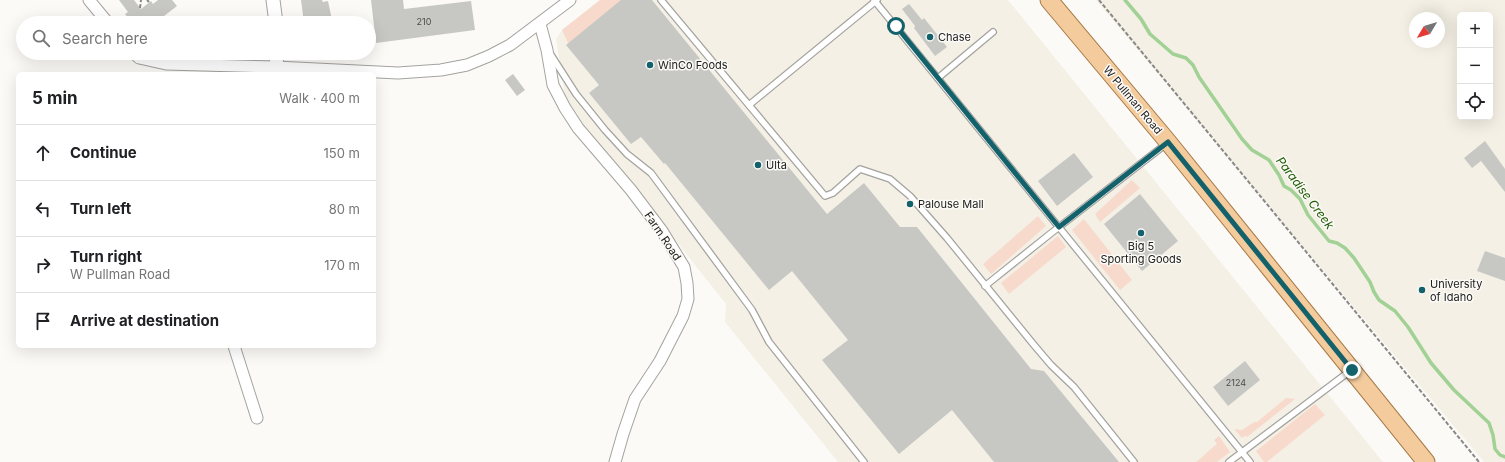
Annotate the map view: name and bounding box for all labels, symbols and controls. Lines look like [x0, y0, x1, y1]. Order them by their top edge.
north arrow [1409, 12, 1445, 48]
map controls [1457, 12, 1493, 120]
button: + [1457, 12, 1493, 48]
search box [16, 16, 376, 60]
house number: 210 [417, 16, 432, 27]
route start [887, 17, 905, 35]
icon: search [30, 27, 52, 49]
text: Search here [62, 29, 148, 48]
place label: Chase [938, 30, 971, 44]
marker: Chase [925, 32, 935, 42]
button: − [1457, 48, 1493, 84]
place label: WinCo Foods [658, 58, 728, 72]
marker: WinCo Foods [645, 60, 655, 70]
street label: W Pullman Road [1100, 63, 1166, 137]
button: locate [1457, 84, 1493, 120]
text: 5 min [32, 88, 78, 108]
text: Walk · 400 m [279, 90, 360, 106]
icon: ahead [32, 142, 54, 164]
text: Continue [70, 143, 137, 162]
text: 150 m [324, 145, 360, 161]
water label: Paradise Creek [1273, 153, 1338, 232]
place label: Ulta [766, 158, 787, 172]
marker: Ulta [753, 160, 763, 170]
place label: Palouse Mall [918, 197, 984, 211]
icon: left [32, 198, 54, 220]
text: Turn left [70, 199, 131, 218]
marker: Palouse Mall [905, 199, 915, 209]
text: 80 m [329, 201, 360, 217]
street label: Farm Road [642, 209, 684, 263]
marker: Big 5 Sporting Goods [1136, 228, 1146, 238]
place label: Big 5 Sporting Goods [1100, 239, 1182, 266]
text: Turn right [70, 247, 142, 266]
icon: right [32, 254, 54, 276]
text: 170 m [324, 257, 360, 273]
text: W Pullman Road [70, 266, 170, 282]
place label: University of Idaho [1430, 277, 1482, 304]
marker: University of Idaho [1417, 285, 1427, 295]
icon: arrive [32, 310, 54, 332]
text: Arrive at destination [70, 311, 219, 330]
route end [1343, 361, 1361, 379]
house number: 2124 [1226, 377, 1246, 388]

